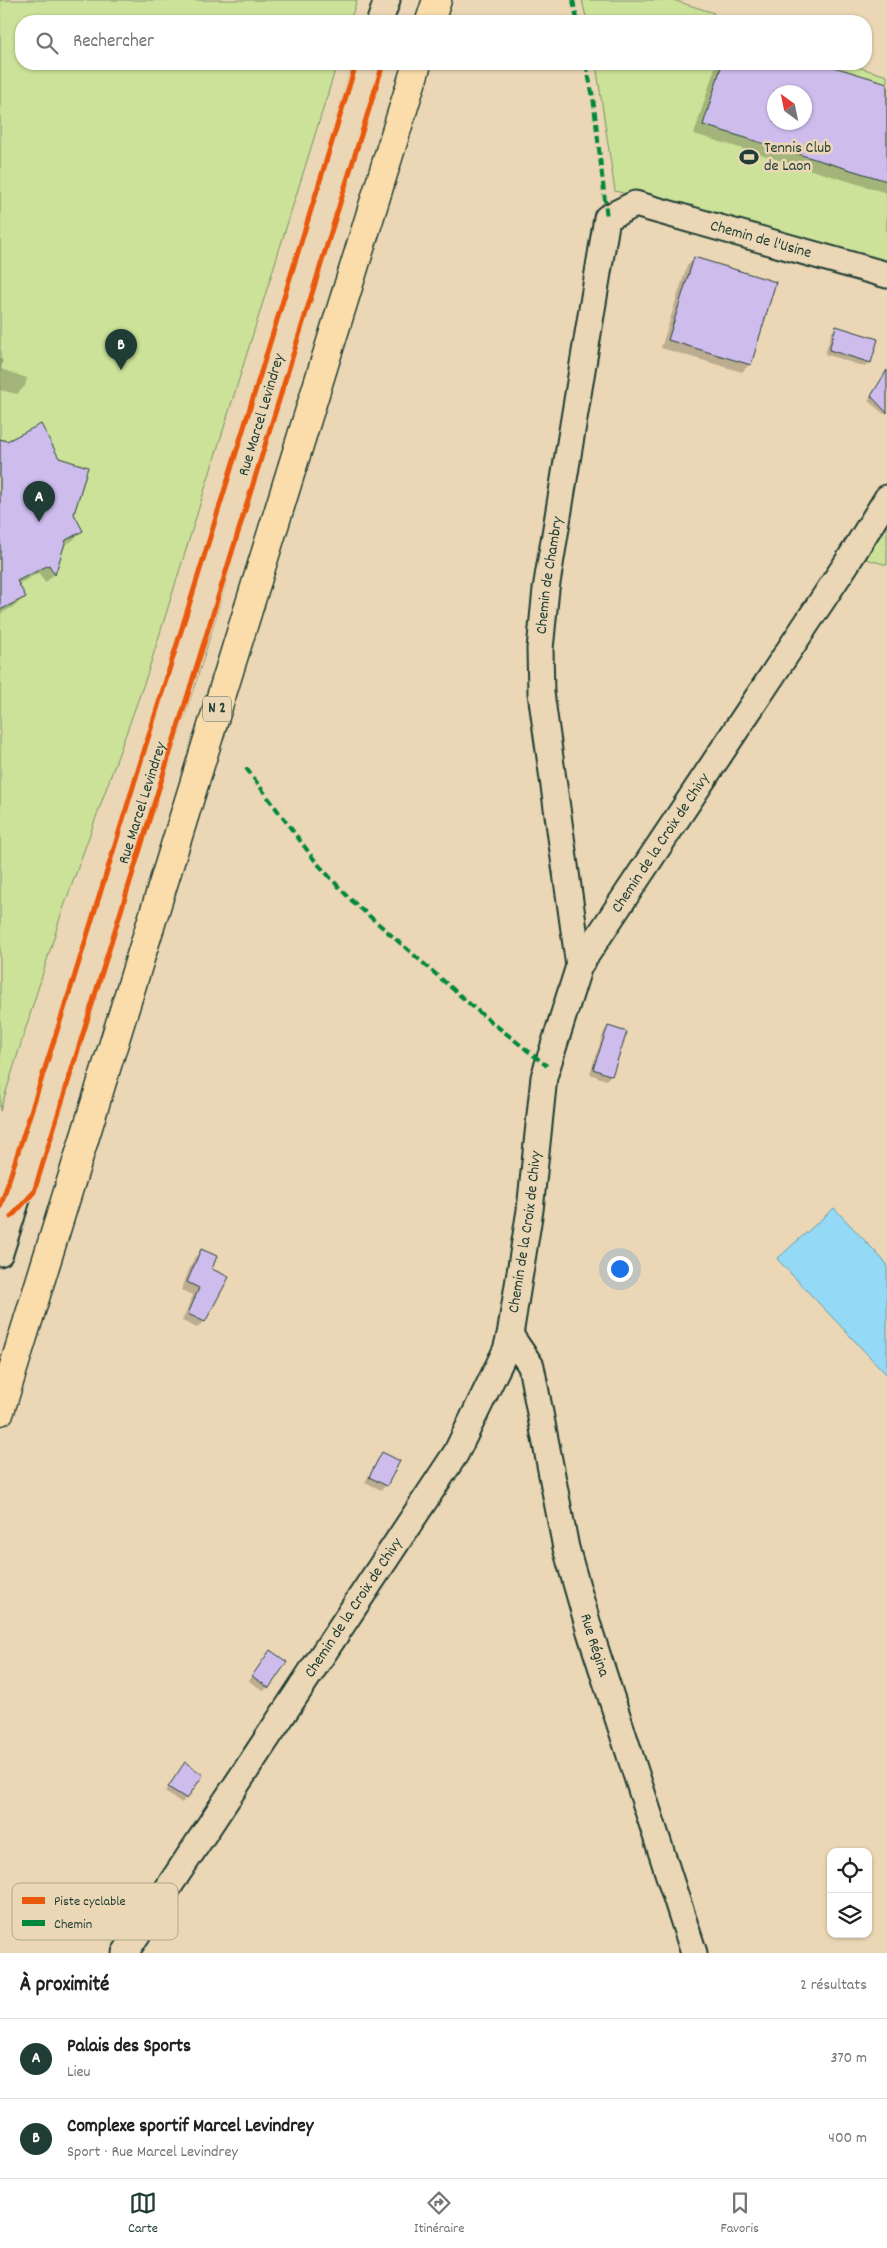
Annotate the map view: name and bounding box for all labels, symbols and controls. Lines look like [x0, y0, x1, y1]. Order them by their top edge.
search box [15, 15, 872, 70]
icon: search [33, 29, 61, 57]
text: Rechercher [73, 29, 154, 56]
north arrow [767, 85, 812, 130]
place label: Tennis Club de Laon [764, 137, 831, 178]
sports icon: Tennis Club de Laon [738, 146, 760, 168]
street label: Chemin de l'Usine [708, 214, 814, 265]
pin: B [105, 329, 137, 370]
street label: Rue Marcel Levindrey [232, 350, 291, 479]
pin: A [23, 481, 55, 522]
street label: Chemin de Chambry [530, 514, 569, 635]
road number: N 2 [203, 696, 231, 722]
street label: Rue Marcel Levindrey [112, 739, 173, 867]
street label: Chemin de la Croix de Chivy [606, 768, 716, 918]
street label: Chemin de la Croix de Chivy [502, 1149, 548, 1315]
your location [607, 1256, 633, 1282]
street label: Chemin de la Croix de Chivy [299, 1533, 409, 1682]
street label: Rue Régina [574, 1611, 615, 1680]
map controls [827, 1848, 872, 1938]
button: locate [827, 1848, 872, 1893]
legend [12, 1883, 178, 1940]
text: Piste cyclable [54, 1892, 126, 1912]
button: layers [827, 1893, 872, 1938]
text: Chemin [54, 1915, 92, 1935]
text: À proximité [20, 1971, 109, 2001]
text: 2 résultats [800, 1974, 867, 1997]
text: Palais des Sports [67, 2034, 191, 2061]
text: A [32, 2047, 40, 2070]
text: 370 m [830, 2047, 867, 2070]
text: Lieu [67, 2061, 90, 2084]
text: Complexe sportif Marcel Levindrey [67, 2114, 313, 2141]
text: B [32, 2127, 40, 2150]
text: 400 m [828, 2127, 867, 2150]
text: Sport · Rue Marcel Levindrey [67, 2141, 238, 2164]
tab: Carte [128, 2189, 158, 2239]
tab: Itinéraire [414, 2189, 464, 2239]
tab: Favoris [720, 2189, 759, 2239]

